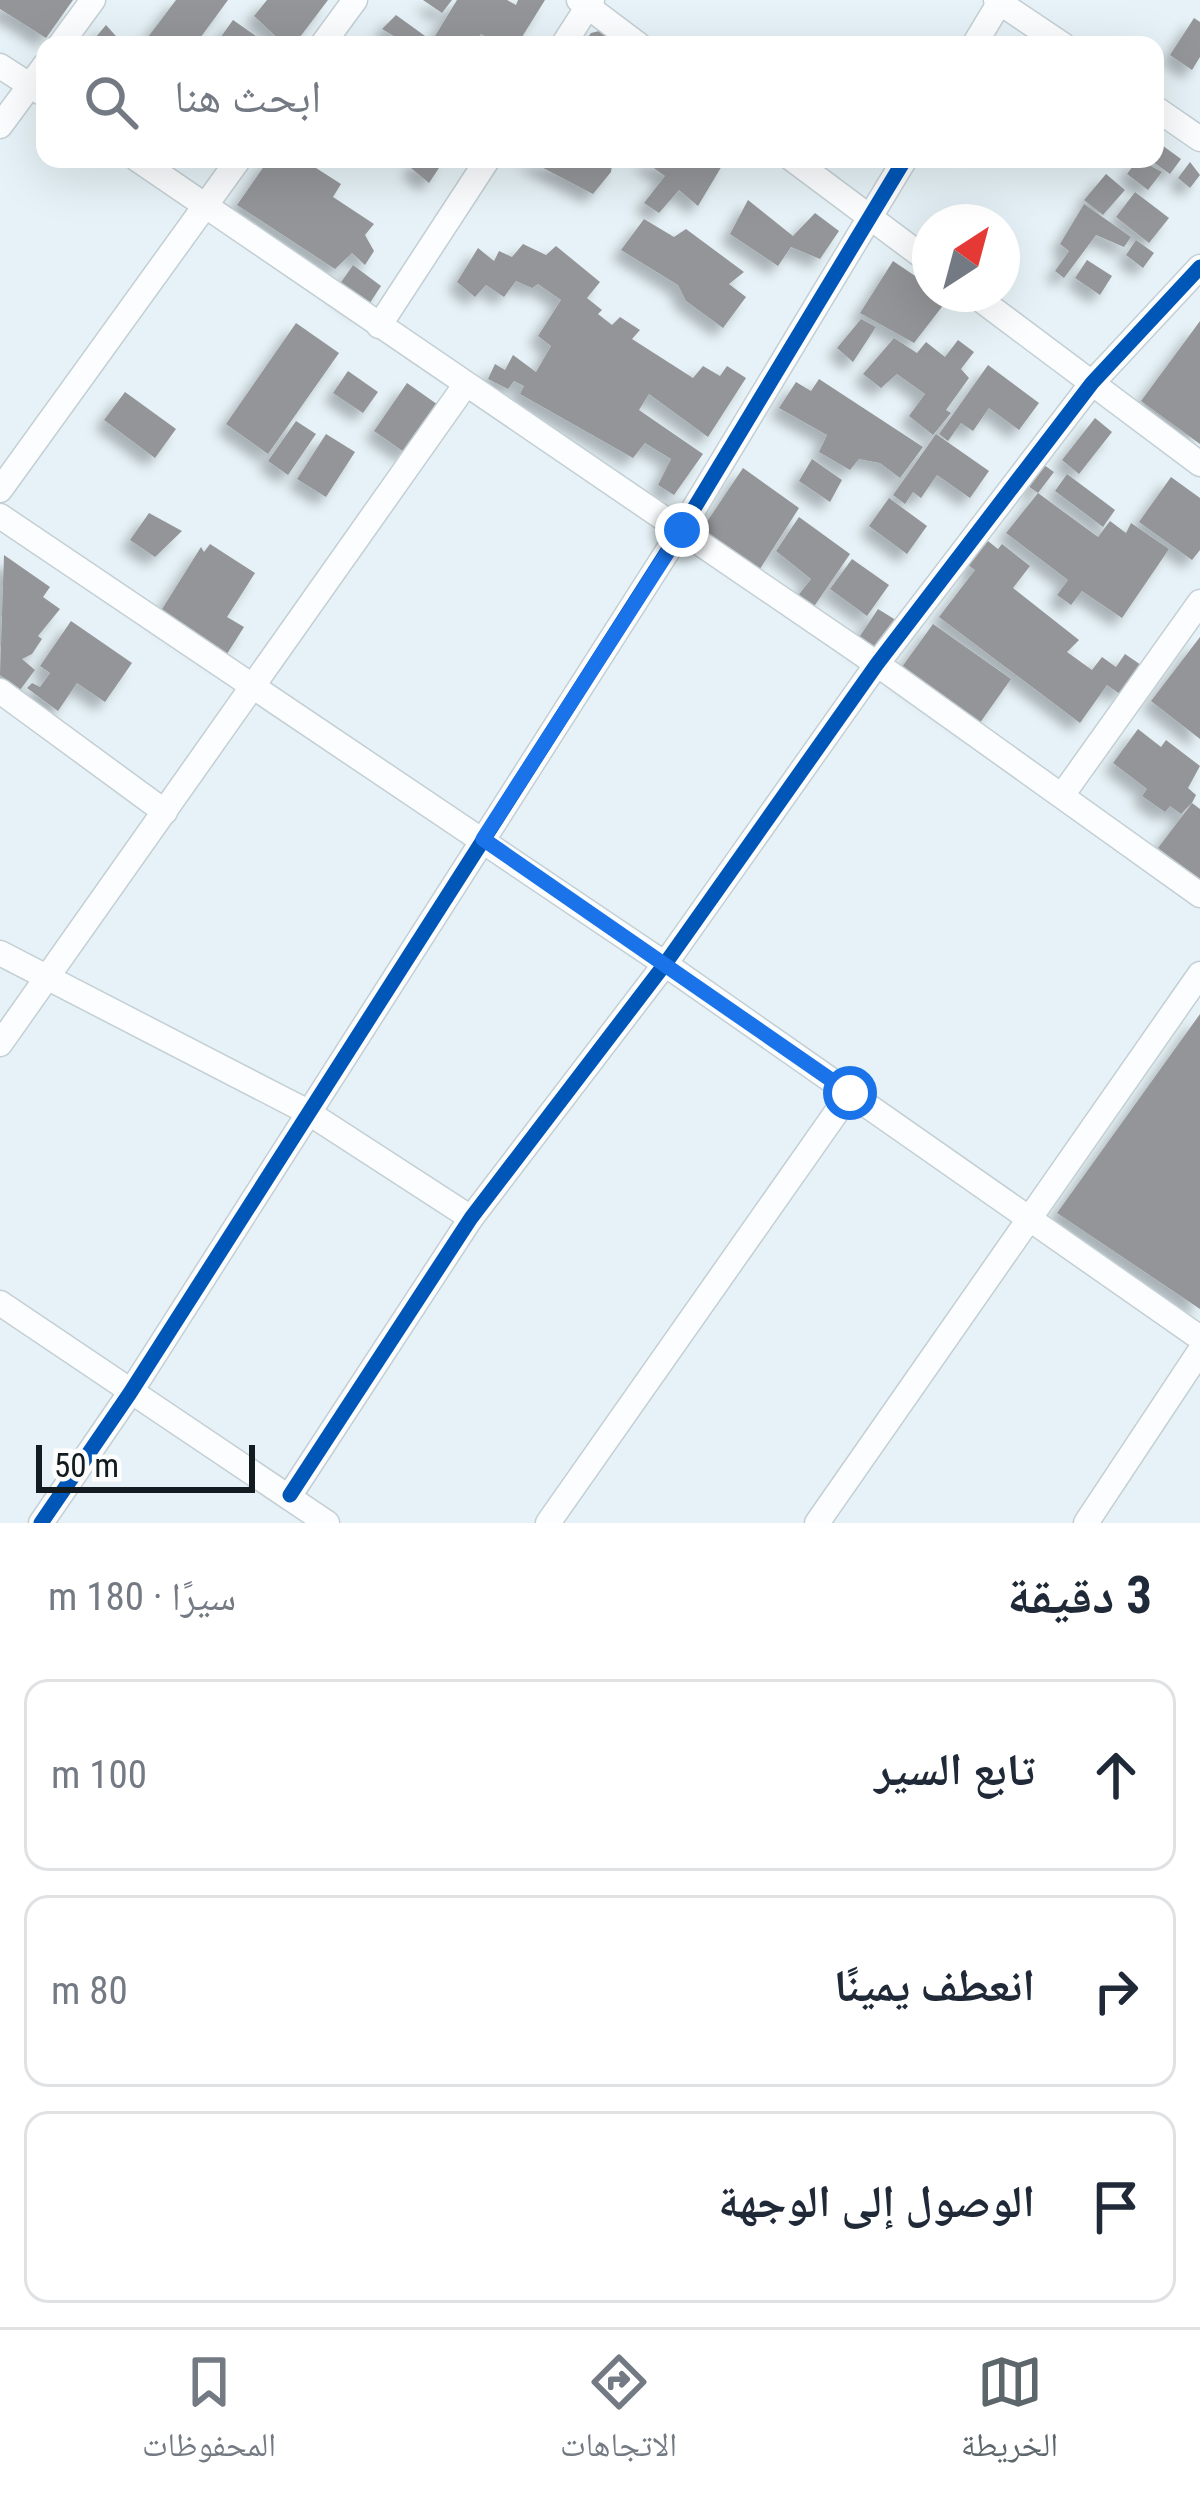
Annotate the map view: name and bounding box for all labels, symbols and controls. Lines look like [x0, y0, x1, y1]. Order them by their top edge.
search box [36, 36, 1164, 168]
icon: search [78, 69, 144, 135]
text: ابحث هنا [174, 70, 322, 123]
north arrow [912, 204, 1020, 312]
route end [655, 503, 709, 557]
route start [823, 1066, 877, 1120]
scale bar [36, 1439, 255, 1492]
text: 50 m [54, 1446, 119, 1485]
text: 3 دقيقة [1007, 1566, 1152, 1625]
text: سيرًا · 180 m [48, 1574, 236, 1620]
icon: ahead [1083, 1742, 1149, 1808]
text: تابع السير [875, 1743, 1035, 1796]
text: 100 m [51, 1752, 147, 1798]
icon: right [1083, 1958, 1149, 2024]
text: انعطف يمينًا [834, 1959, 1035, 2012]
text: 80 m [51, 1968, 128, 2014]
icon: arrive [1083, 2174, 1149, 2240]
text: الوصول إلى الوجهة [718, 2175, 1035, 2228]
tab: المحفوظات [142, 2349, 276, 2477]
tab: الاتجاهات [560, 2349, 677, 2477]
tab: الخريطة [961, 2349, 1058, 2477]

